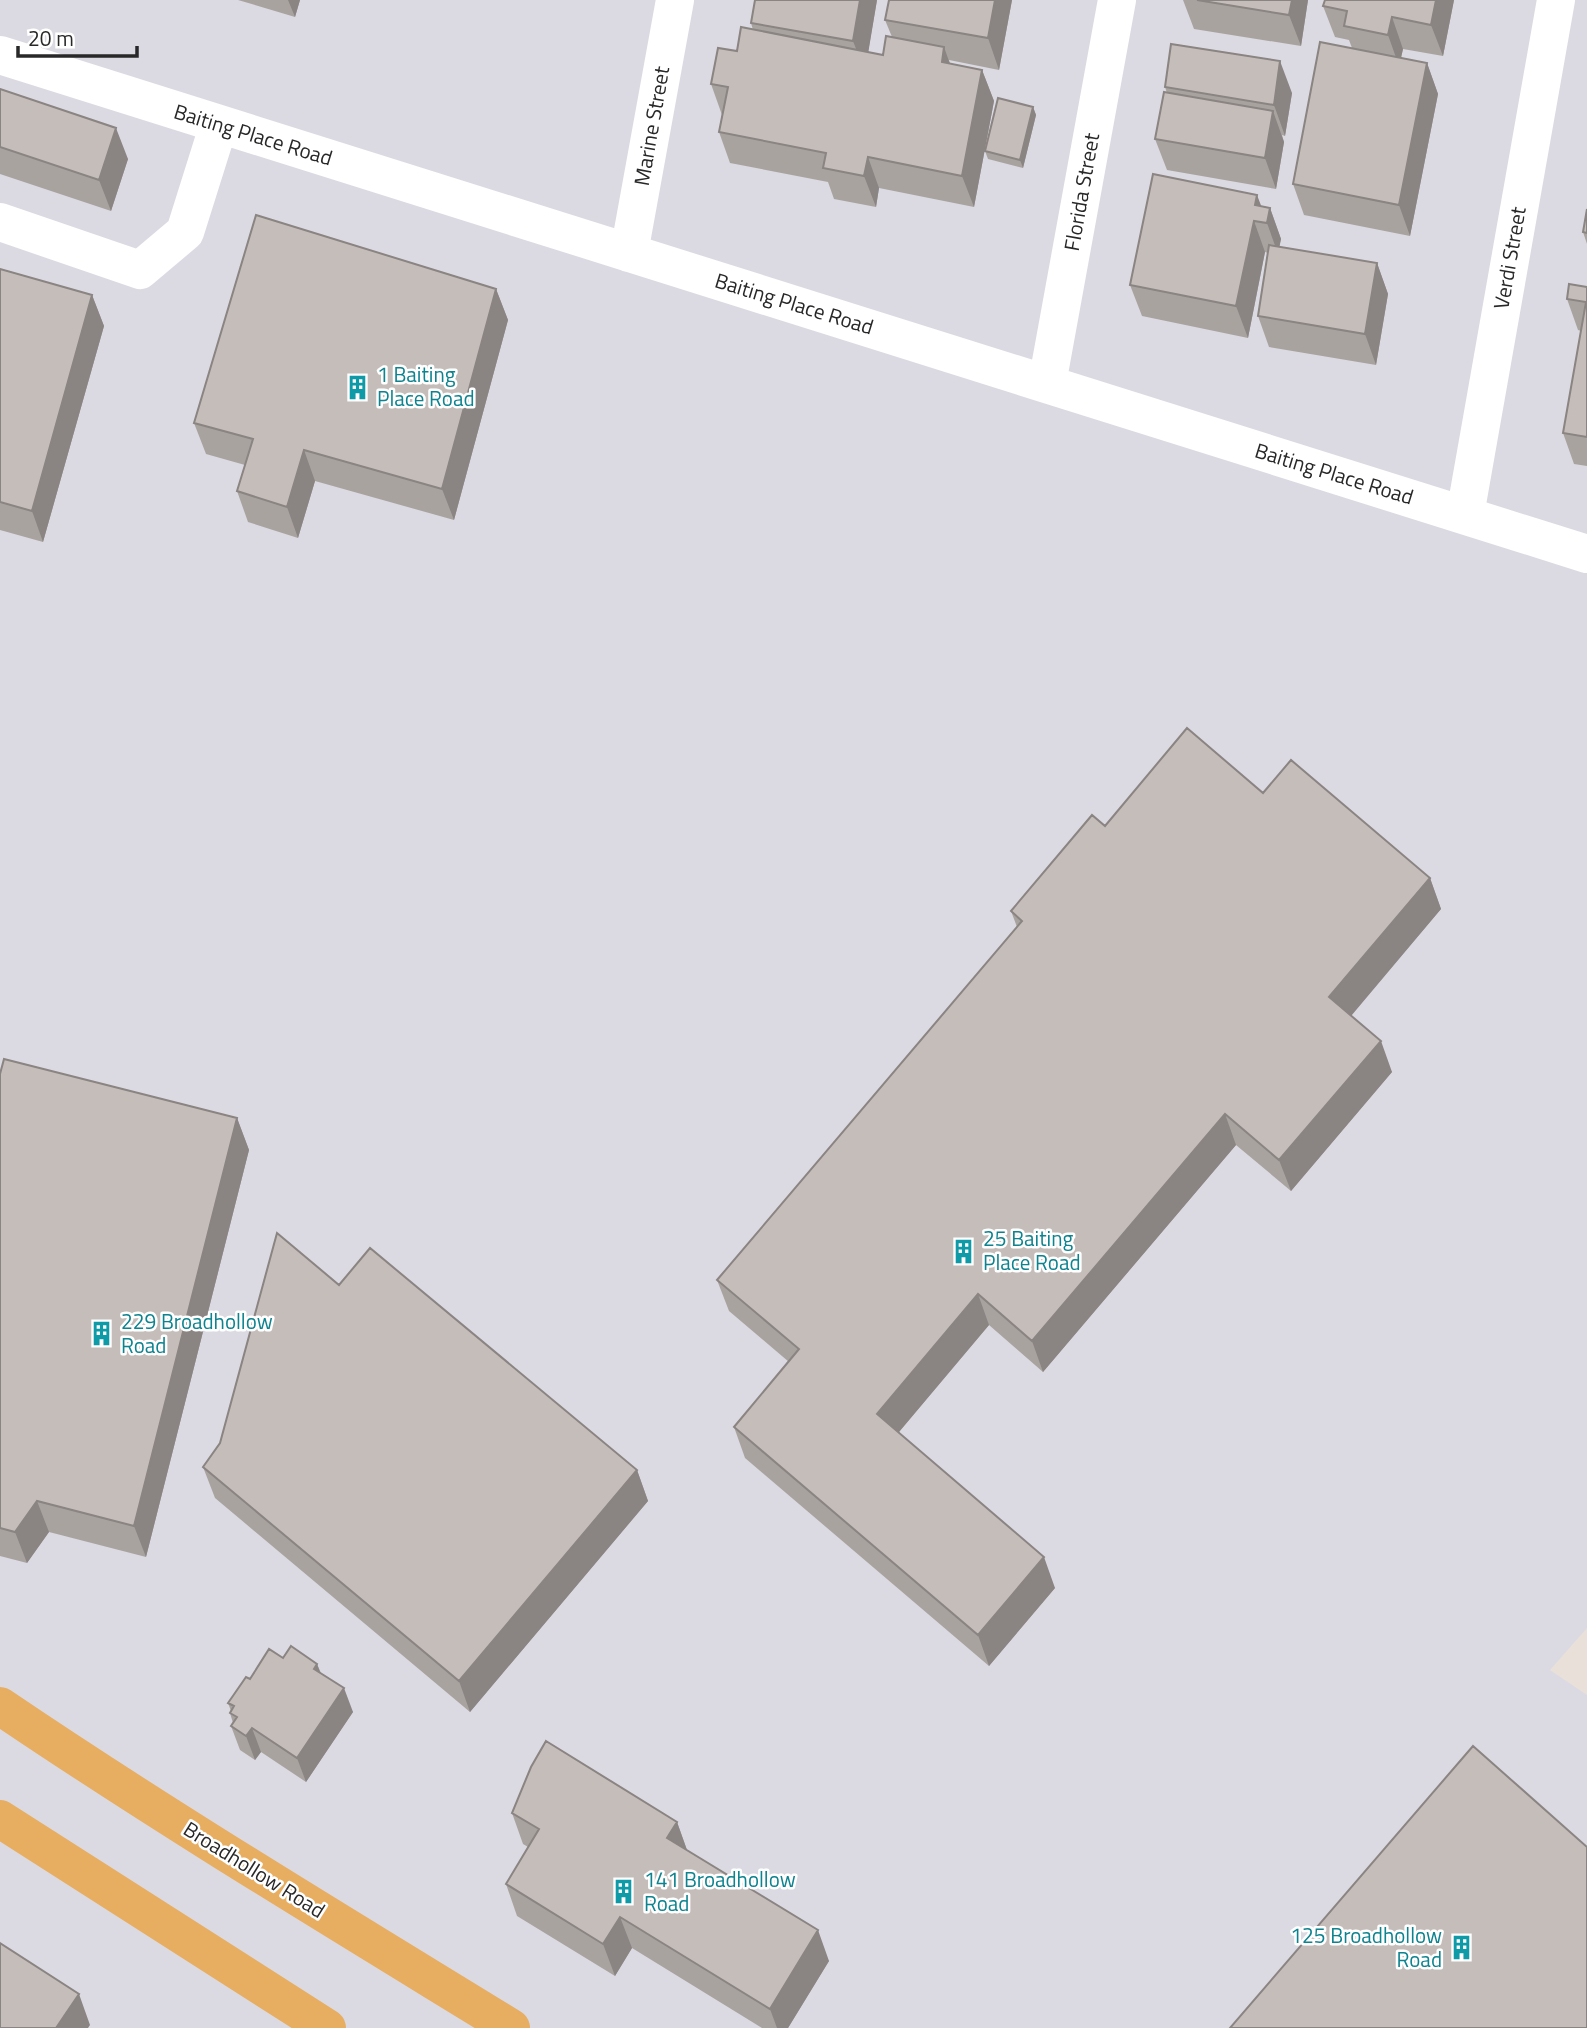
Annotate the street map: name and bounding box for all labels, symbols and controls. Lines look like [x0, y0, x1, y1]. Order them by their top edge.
scale bar [18, 14, 136, 58]
text: 20 m [28, 22, 74, 54]
street label: Marine Street [625, 63, 677, 188]
street label: Baiting Place Road [170, 95, 337, 173]
street label: Florida Street [1055, 130, 1107, 253]
street label: Verdi Street [1484, 203, 1534, 312]
street label: Baiting Place Road [711, 264, 878, 342]
place label: 1 Baiting Place Road [377, 358, 475, 414]
building icon: 1 Baiting Place Road [343, 373, 371, 401]
street label: Baiting Place Road [1251, 434, 1418, 512]
place label: 25 Baiting Place Road [983, 1222, 1081, 1278]
building icon: 25 Baiting Place Road [949, 1237, 977, 1265]
place label: 229 Broadhollow Road [121, 1305, 273, 1361]
building icon: 229 Broadhollow Road [87, 1320, 115, 1348]
street label: Broadhollow Road [177, 1813, 332, 1926]
place label: 141 Broadhollow Road [644, 1863, 796, 1919]
building icon: 141 Broadhollow Road [610, 1878, 638, 1906]
place label: 125 Broadhollow Road [1290, 1919, 1442, 1975]
building icon: 125 Broadhollow Road [1448, 1934, 1476, 1962]

